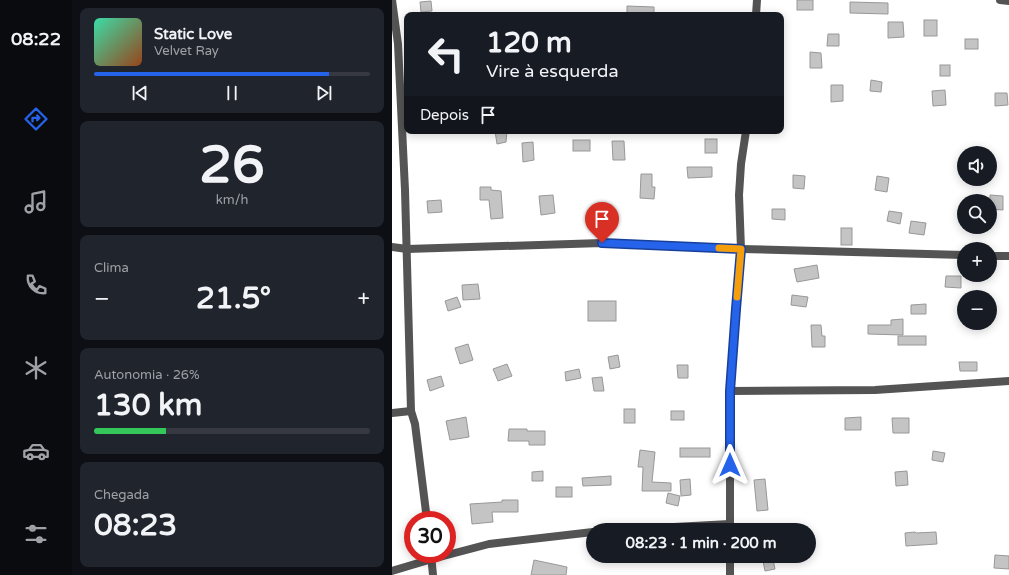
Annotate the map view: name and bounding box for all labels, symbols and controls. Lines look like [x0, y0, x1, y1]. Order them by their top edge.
text: Static Love [154, 25, 232, 43]
text: 120 m [486, 26, 572, 60]
text: 08:22 [11, 28, 61, 50]
icon: left [420, 28, 472, 80]
text: Velvet Ray [154, 43, 219, 59]
text: Vire à esquerda [486, 60, 619, 82]
icon: previous [129, 82, 151, 104]
icon: pause [221, 82, 243, 104]
icon: next [313, 82, 335, 104]
icon: arrive [477, 104, 499, 126]
icon: directions [22, 105, 50, 133]
text: Depois [420, 106, 469, 124]
text: 26 [199, 134, 265, 197]
map controls [957, 146, 997, 330]
button: sound [957, 146, 997, 186]
icon: music [22, 188, 50, 216]
text: km/h [216, 192, 248, 208]
button: search [957, 194, 997, 234]
pin [585, 202, 619, 243]
icon: arrive [591, 208, 613, 230]
button: + [957, 242, 997, 282]
text: Clima [94, 260, 129, 276]
icon: phone [22, 271, 50, 299]
text: 21.5° [196, 280, 271, 317]
text: − [94, 286, 110, 312]
text: + [358, 286, 370, 312]
button: − [957, 290, 997, 330]
icon: climate [22, 354, 50, 382]
text: Autonomia · 26% [94, 367, 200, 383]
text: 130 km [94, 387, 202, 424]
icon: car [22, 437, 50, 465]
position arrow [709, 444, 751, 486]
text: Chegada [94, 487, 149, 503]
text: 08:23 [94, 507, 177, 544]
speed limit sign: 30 [404, 511, 456, 563]
icon: filters [22, 520, 50, 548]
text: 08:23 · 1 min · 200 m [626, 534, 776, 552]

